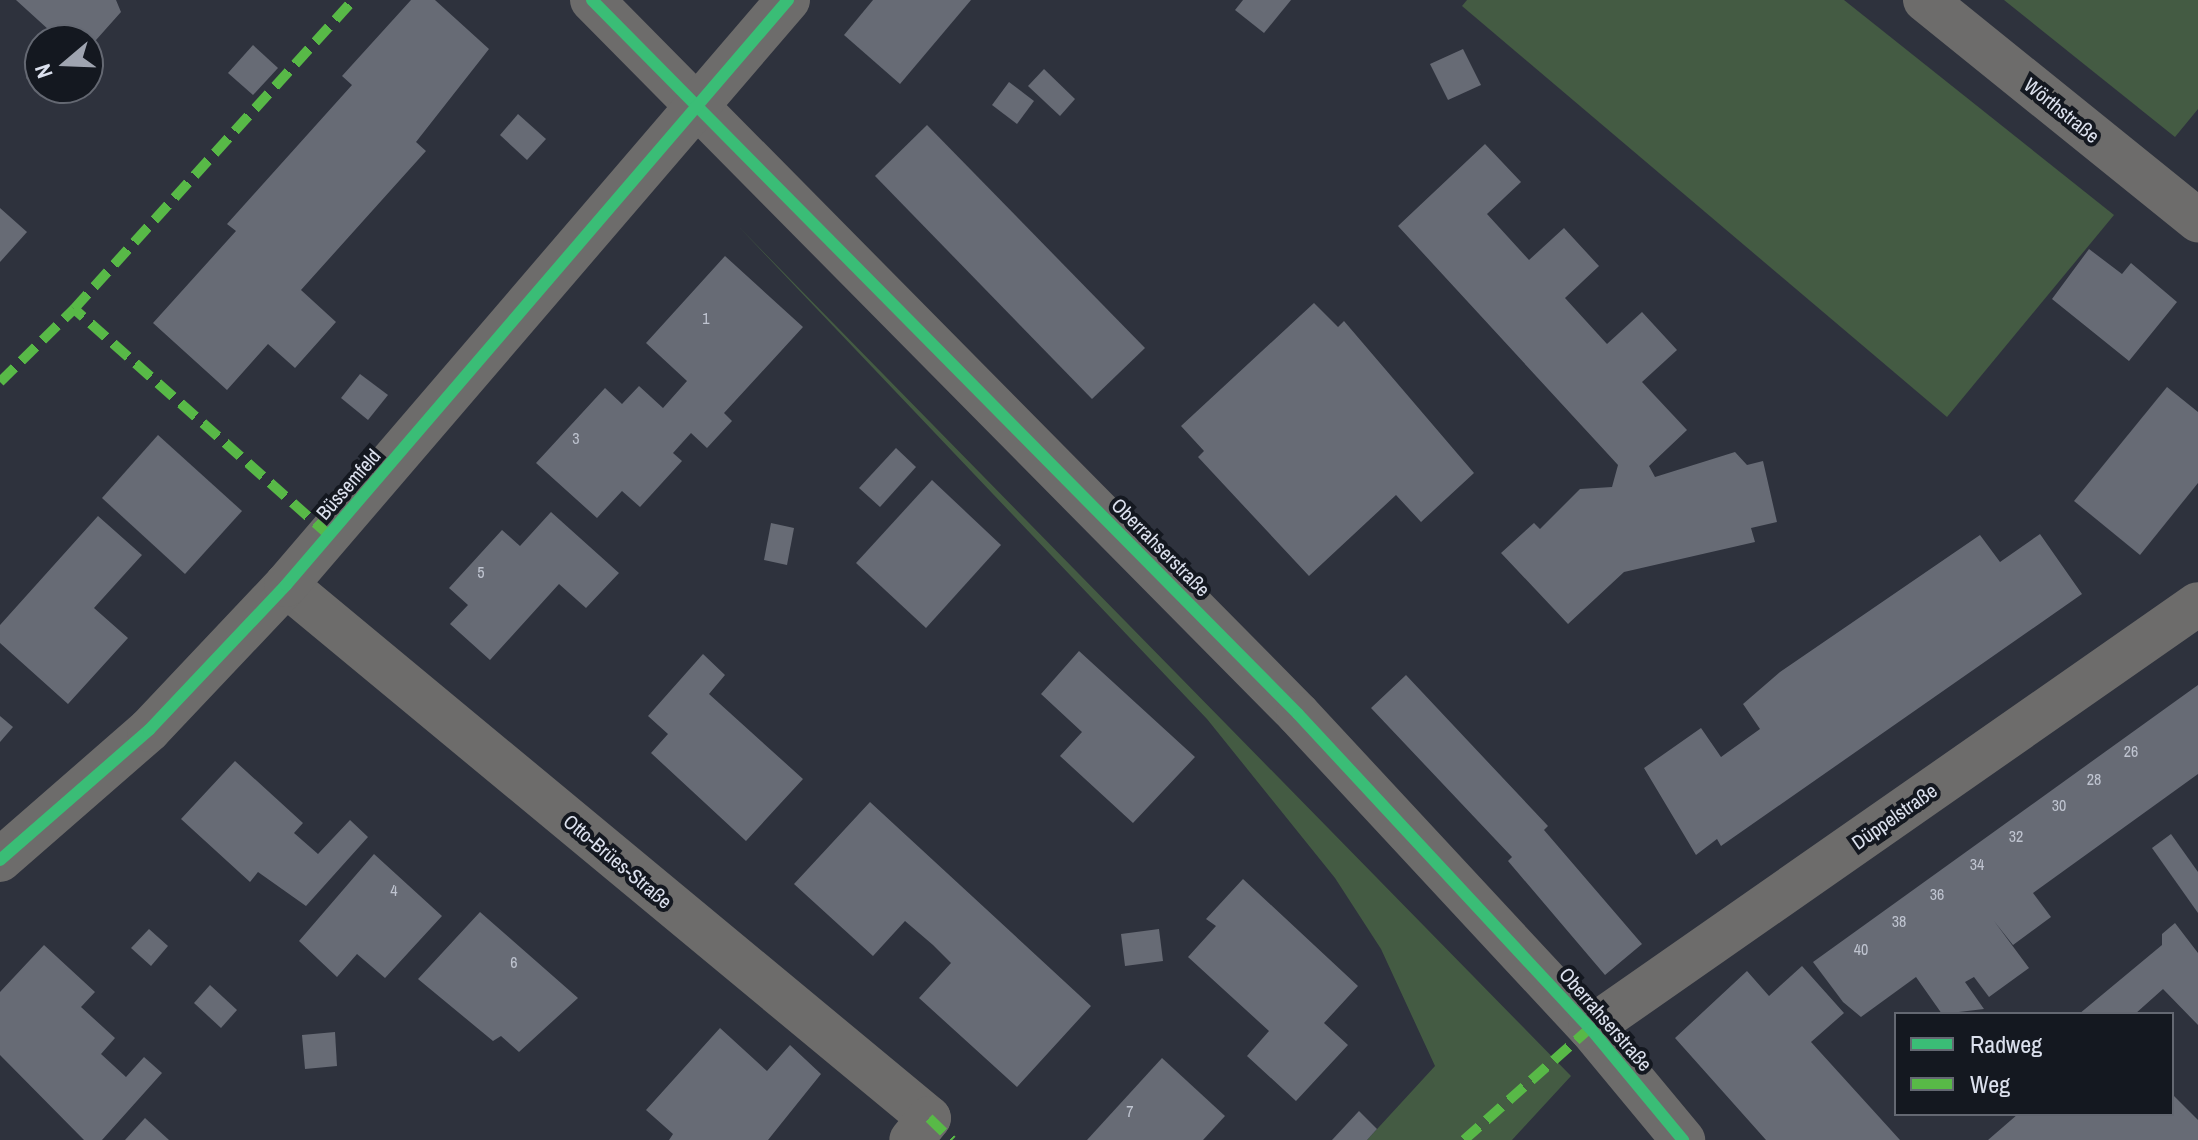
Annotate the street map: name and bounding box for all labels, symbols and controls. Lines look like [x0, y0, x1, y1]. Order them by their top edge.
north arrow [24, 24, 104, 104]
text: N [27, 60, 60, 82]
street label: Wörthstraße [2019, 72, 2105, 148]
house number: 1 [702, 308, 710, 328]
house number: 3 [572, 428, 580, 448]
street label: Büssemfeld [311, 444, 385, 524]
street label: Oberrahserstraße [1107, 493, 1215, 601]
house number: 5 [477, 562, 485, 582]
house number: 26 [2124, 741, 2138, 761]
house number: 28 [2087, 769, 2101, 789]
street label: Düppelstraße [1847, 778, 1941, 854]
house number: 30 [2052, 795, 2066, 815]
street label: Otto-Brües-Straße [559, 809, 677, 913]
house number: 32 [2009, 826, 2023, 846]
house number: 34 [1970, 854, 1984, 874]
house number: 4 [390, 880, 398, 900]
house number: 36 [1930, 884, 1944, 904]
house number: 38 [1892, 911, 1906, 931]
house number: 40 [1854, 939, 1868, 959]
house number: 6 [510, 952, 518, 972]
street label: Oberrahserstraße [1554, 962, 1658, 1076]
legend [1894, 1012, 2174, 1116]
text: Radweg [1970, 1028, 2042, 1060]
text: Weg [1970, 1068, 2010, 1100]
house number: 7 [1126, 1101, 1134, 1121]

